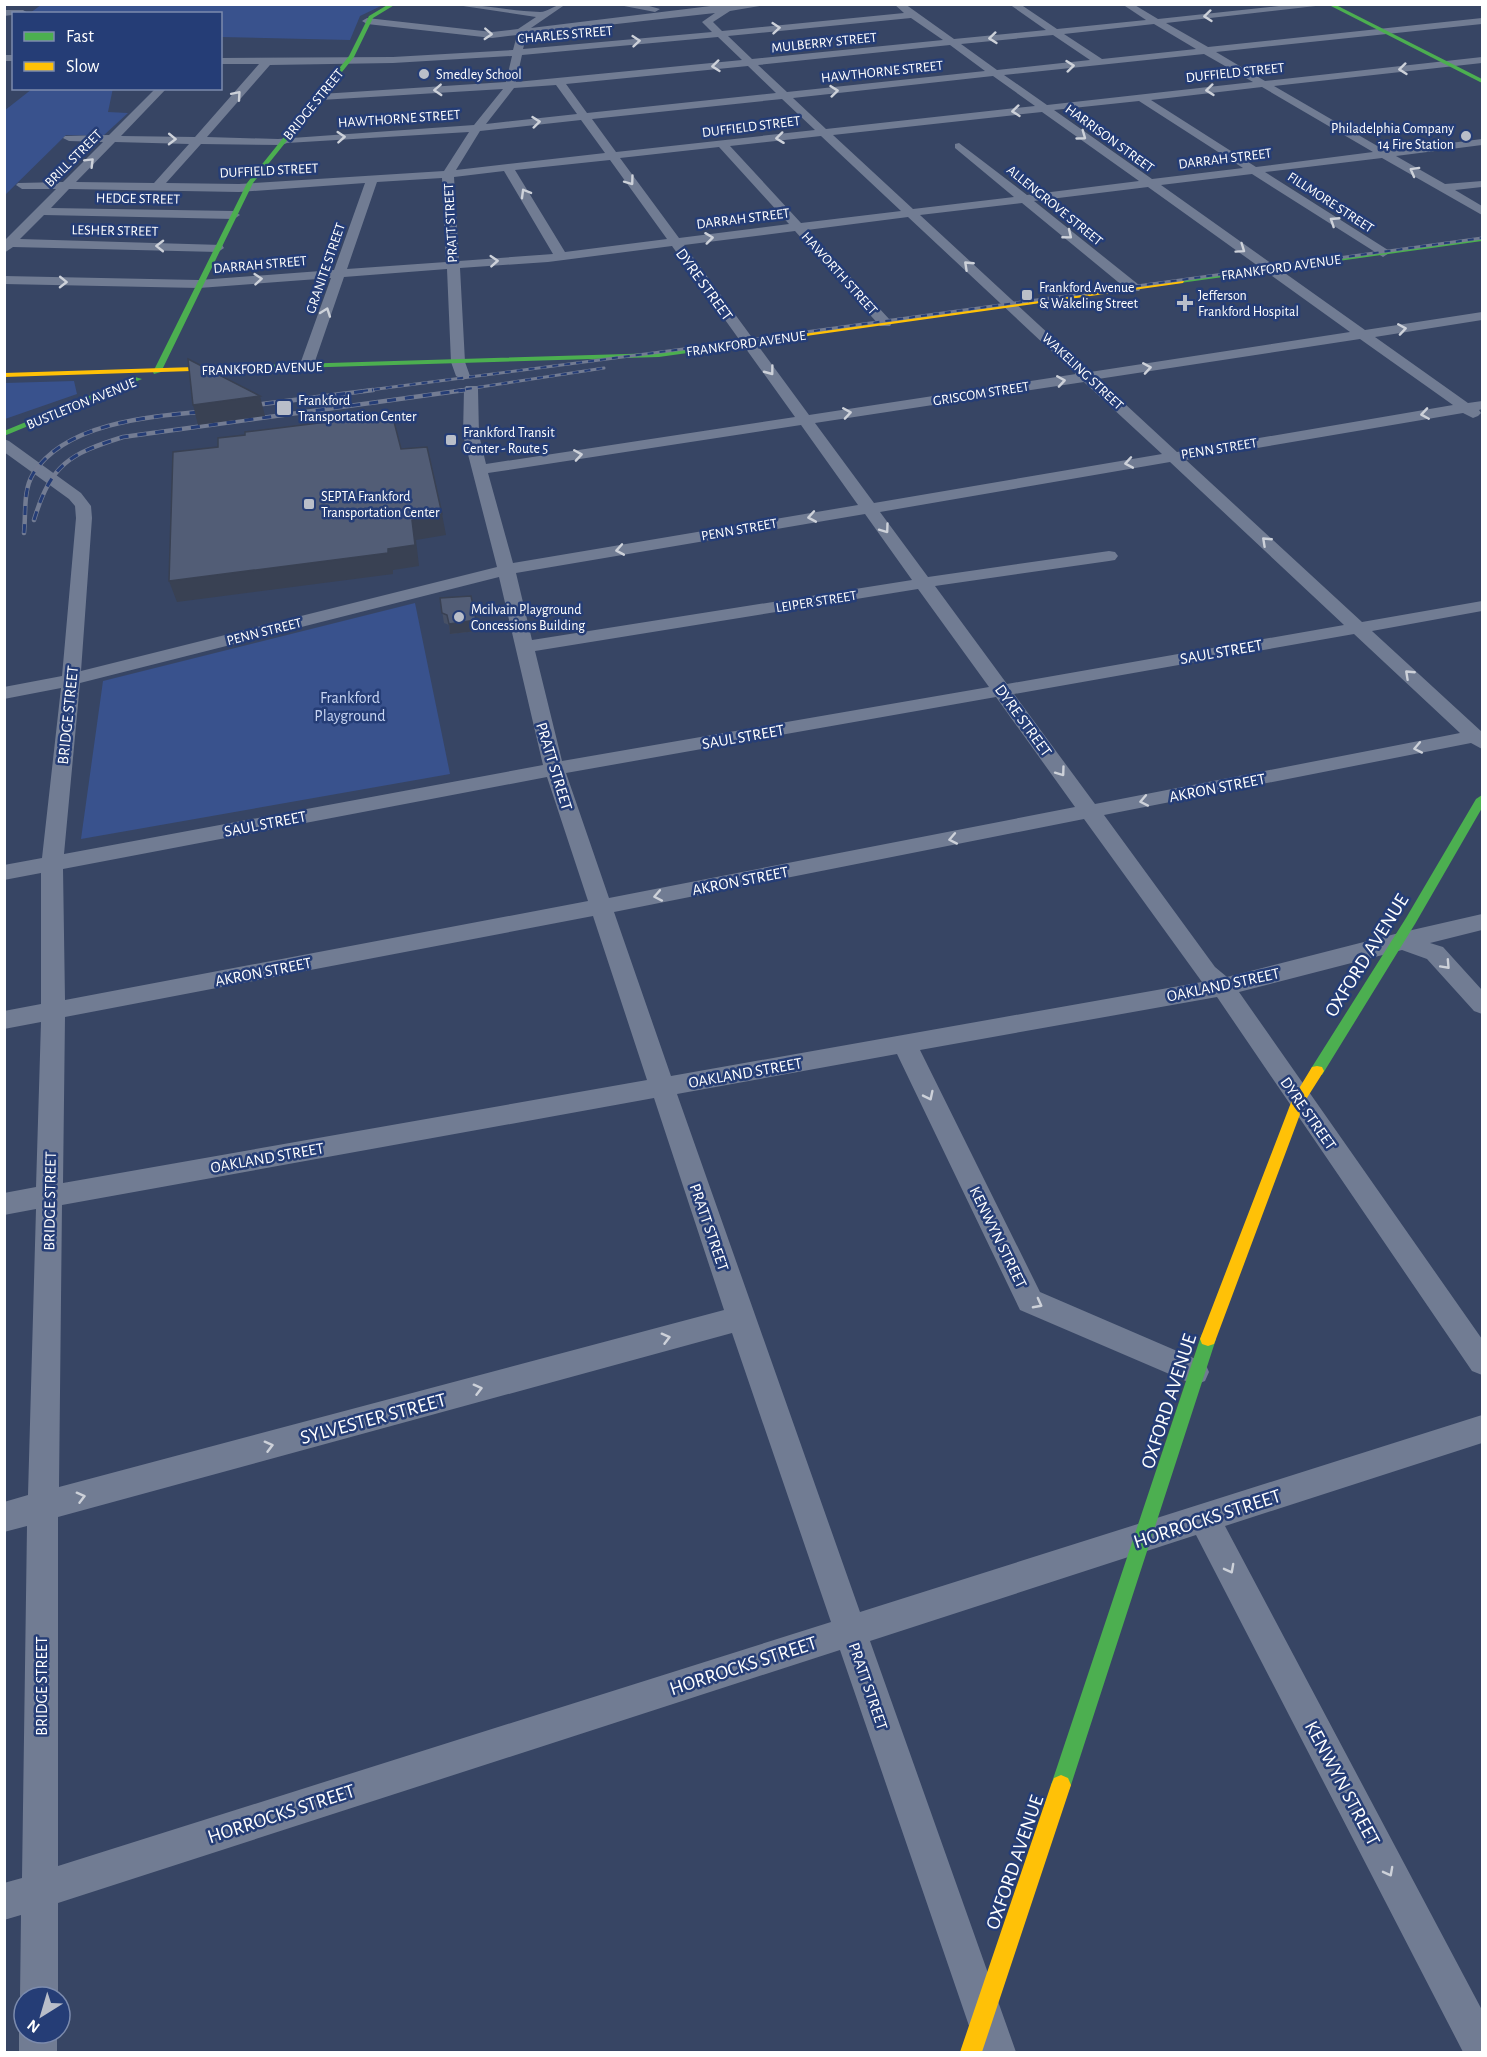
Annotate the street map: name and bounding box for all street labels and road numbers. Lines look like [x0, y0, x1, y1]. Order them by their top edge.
street label: CHARLES STREET [517, 24, 613, 46]
street label: MULBERRY STREET [771, 30, 878, 56]
street label: HAWTHORNE STREET [820, 59, 944, 85]
street label: DUFFIELD STREET [1185, 61, 1285, 85]
street label: BRIDGE STREET [281, 66, 347, 143]
street label: HARRISON STREET [1063, 102, 1156, 176]
street label: HAWTHORNE STREET [337, 108, 461, 130]
street label: DUFFIELD STREET [701, 114, 801, 140]
street label: BRILL STREET [42, 127, 105, 190]
street label: DARRAH STREET [1178, 146, 1273, 172]
street label: DUFFIELD STREET [219, 161, 319, 181]
street label: ALLENGROVE STREET [1004, 163, 1105, 249]
street label: FILLMORE STREET [1285, 170, 1376, 236]
street label: PRATT STREET [442, 183, 460, 263]
street label: HEDGE STREET [96, 191, 180, 207]
street label: DARRAH STREET [696, 206, 791, 232]
street label: GRANITE STREET [304, 221, 348, 315]
street label: LESHER STREET [71, 223, 159, 239]
street label: HAWORTH STREET [799, 230, 880, 318]
street label: DYRE STREET [673, 246, 736, 324]
street label: FRANKFORD AVENUE [1220, 253, 1342, 283]
street label: DARRAH STREET [213, 254, 308, 276]
street label: FRANKFORD AVENUE [685, 329, 807, 359]
street label: WAKELING STREET [1039, 331, 1126, 413]
street label: FRANKFORD AVENUE [201, 360, 323, 378]
street label: BUSTLETON AVENUE [25, 375, 138, 432]
street label: GRISCOM STREET [932, 379, 1030, 409]
street label: PENN STREET [1180, 436, 1258, 462]
street label: PENN STREET [700, 516, 778, 544]
street label: LEIPER STREET [775, 589, 858, 615]
street label: PENN STREET [225, 616, 303, 648]
street label: SAUL STREET [1179, 637, 1264, 667]
street label: BRIDGE STREET [55, 665, 81, 765]
street label: DYRE STREET [992, 682, 1055, 760]
street label: PRATT STREET [533, 720, 575, 812]
street label: SAUL STREET [701, 722, 786, 752]
street label: AKRON STREET [1168, 771, 1267, 805]
street label: SAUL STREET [223, 808, 308, 840]
street label: AKRON STREET [691, 864, 790, 898]
street label: OXFORD AVENUE [1321, 890, 1413, 1020]
street label: AKRON STREET [214, 955, 313, 989]
street label: OAKLAND STREET [1165, 965, 1281, 1005]
street label: OAKLAND STREET [687, 1055, 803, 1091]
street label: DYRE STREET [1277, 1074, 1339, 1153]
street label: OAKLAND STREET [209, 1140, 325, 1176]
street label: BRIDGE STREET [41, 1151, 59, 1251]
street label: PRATT STREET [687, 1182, 732, 1273]
street label: KENWYN STREET [967, 1184, 1030, 1291]
street label: OXFORD AVENUE [1138, 1331, 1200, 1471]
street label: SYLVESTER STREET [298, 1390, 449, 1448]
street label: HORROCKS STREET [1131, 1486, 1284, 1552]
street label: HORROCKS STREET [667, 1633, 820, 1699]
street label: BRIDGE STREET [34, 1636, 50, 1736]
street label: PRATT STREET [846, 1641, 891, 1732]
street label: KENWYN STREET [1301, 1718, 1384, 1849]
street label: HORROCKS STREET [205, 1781, 358, 1847]
street label: OXFORD AVENUE [983, 1792, 1047, 1932]

